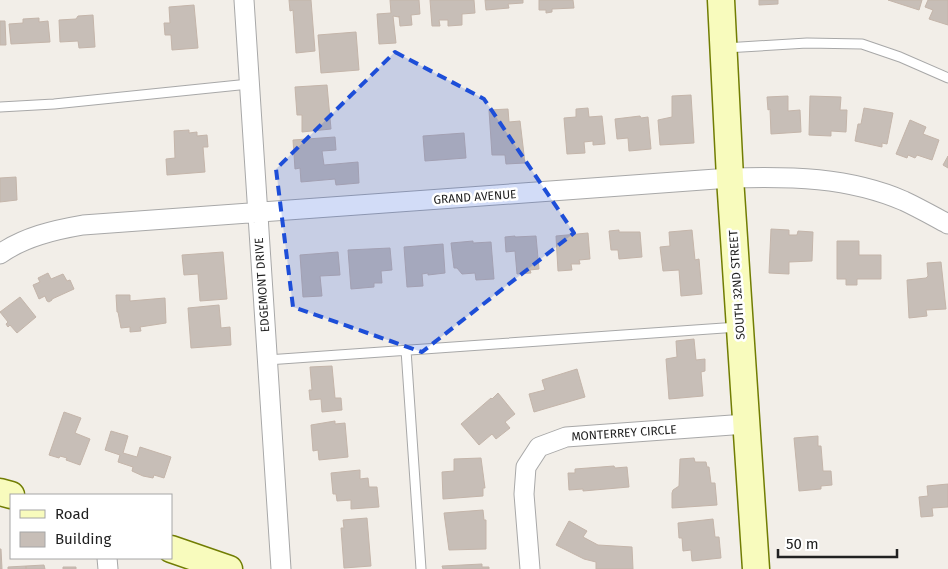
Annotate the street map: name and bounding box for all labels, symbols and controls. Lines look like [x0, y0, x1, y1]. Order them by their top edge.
street label: GRAND AVENUE [433, 187, 517, 207]
street label: SOUTH 32ND STREET [726, 229, 748, 340]
street label: EDGEMONT DRIVE [252, 237, 272, 333]
street label: MONTERREY CIRCLE [571, 422, 677, 444]
legend [10, 494, 172, 559]
text: Road [55, 505, 90, 523]
scale bar [778, 526, 897, 558]
text: Building [55, 530, 111, 548]
text: 50 m [786, 535, 819, 553]

